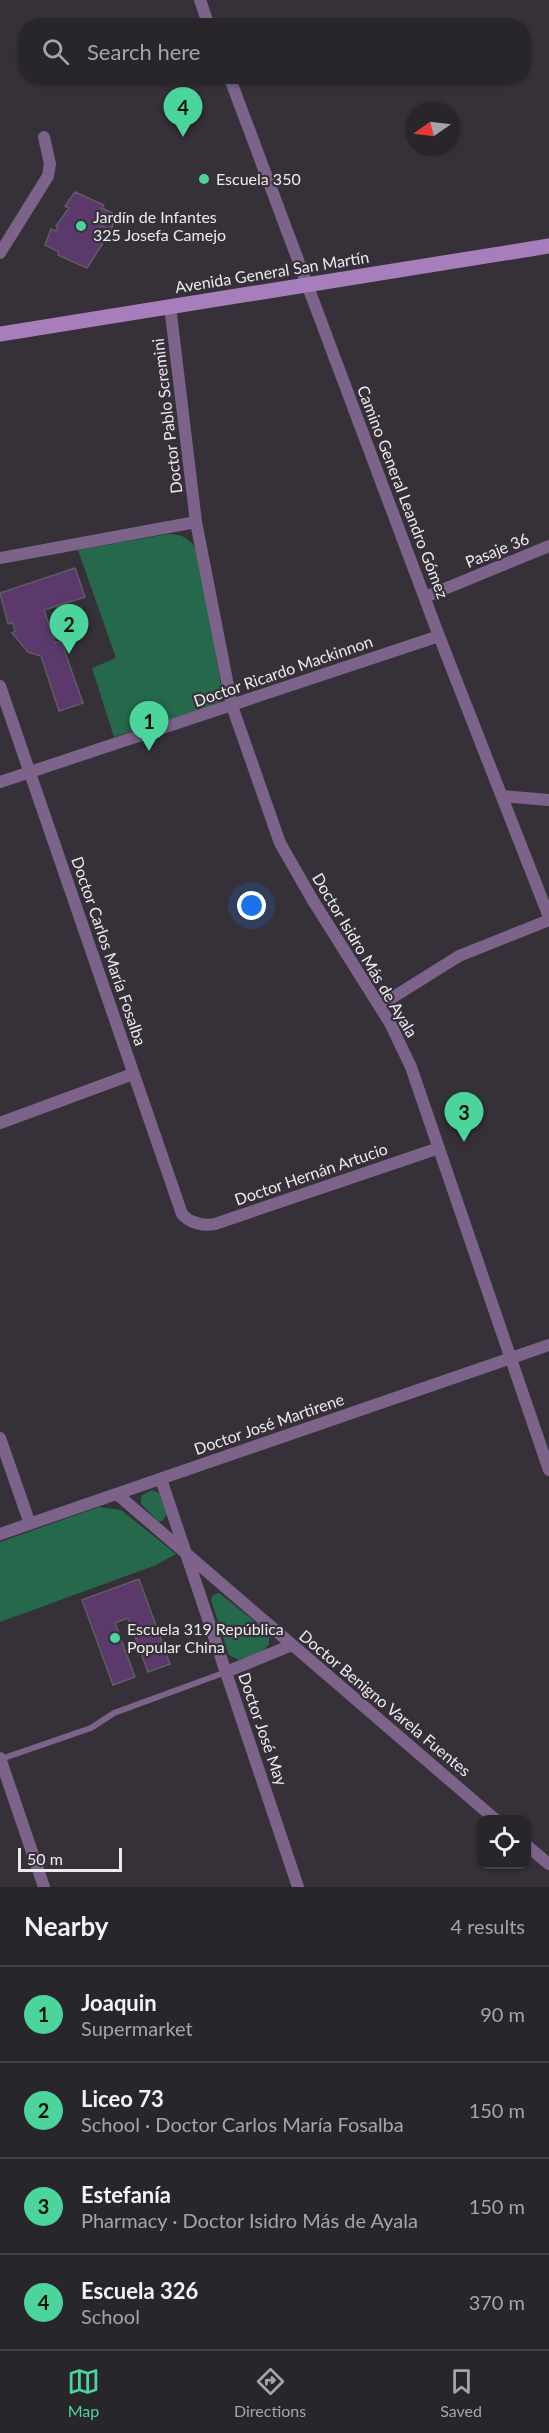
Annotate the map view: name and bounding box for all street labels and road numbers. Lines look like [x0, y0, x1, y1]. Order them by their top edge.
street label: Avenida General San Martín [174, 247, 370, 296]
street label: Doctor Pablo Scremini [148, 337, 185, 495]
street label: Camino General Leandro Gómez [354, 383, 453, 601]
street label: Pasaje 36 [462, 528, 531, 571]
street label: Doctor Ricardo Mackinnon [191, 631, 375, 710]
street label: Doctor Carlos María Fosalba [68, 854, 151, 1048]
street label: Doctor Isidro Más de Ayala [309, 869, 422, 1040]
street label: Doctor Hernán Artucio [232, 1138, 390, 1209]
street label: Doctor José Martirene [191, 1389, 346, 1458]
street label: Doctor Benigno Varela Fuentes [296, 1625, 475, 1780]
street label: Doctor José May [235, 1670, 292, 1789]

